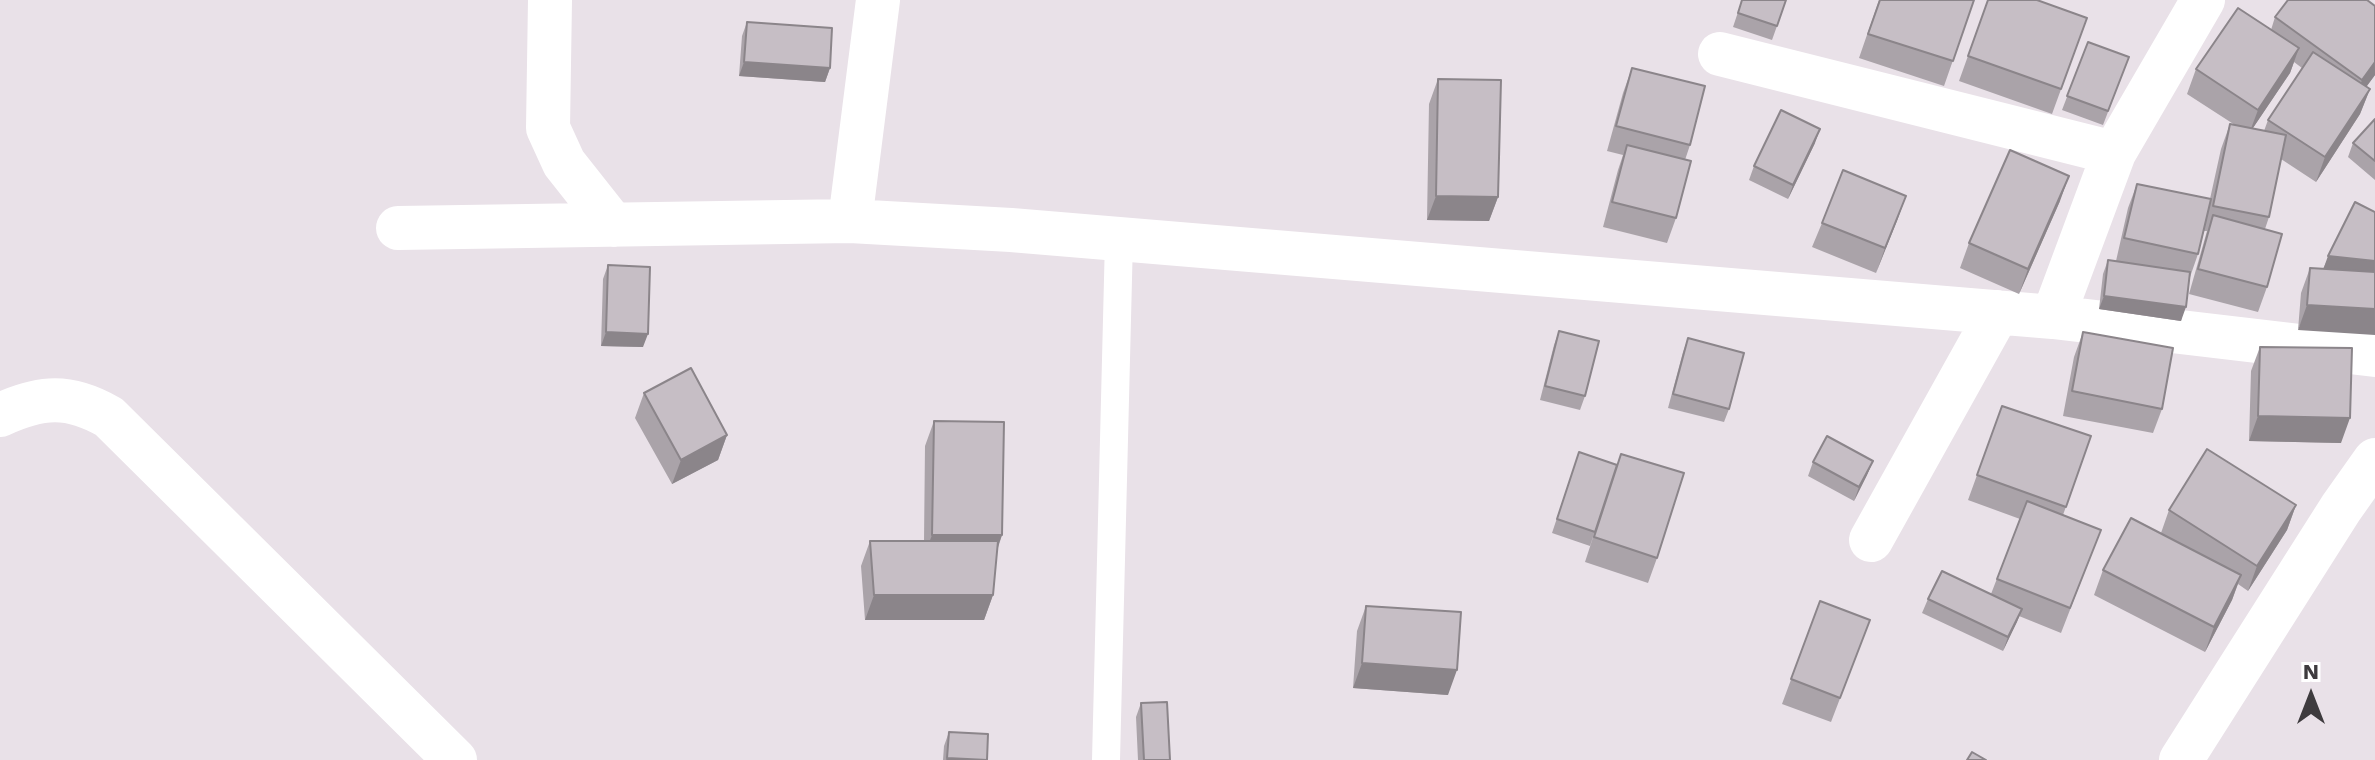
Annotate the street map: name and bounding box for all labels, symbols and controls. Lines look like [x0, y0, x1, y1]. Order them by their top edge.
north arrow [2271, 656, 2351, 736]
text: N [2303, 659, 2319, 684]

